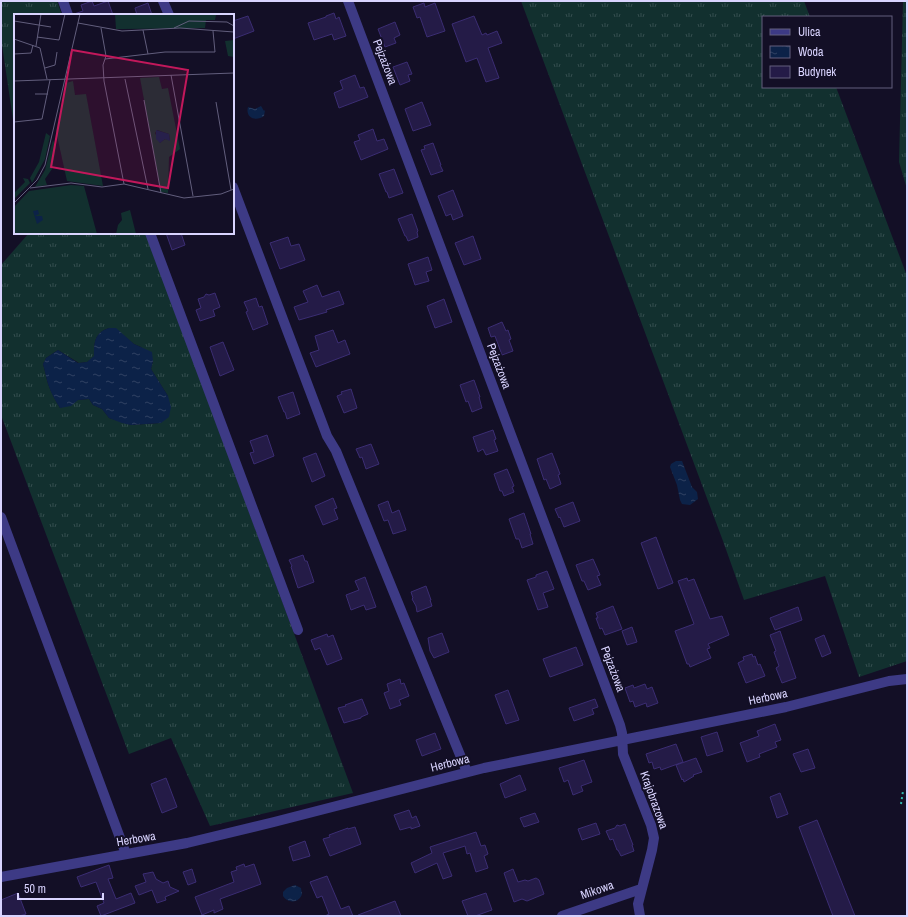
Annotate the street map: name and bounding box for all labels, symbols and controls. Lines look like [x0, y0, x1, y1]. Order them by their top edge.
inset map [14, 14, 234, 234]
legend [762, 16, 892, 88]
text: Ulica [798, 24, 821, 40]
street label: Pejzażowa [369, 37, 401, 88]
text: Woda [798, 44, 824, 60]
text: Budynek [798, 64, 836, 80]
street label: Pejzażowa [483, 341, 515, 392]
street label: Pejzażowa [597, 644, 629, 695]
street label: Herbowa [747, 685, 789, 709]
street label: Herbowa [429, 750, 472, 776]
street label: Krajobrazowa [636, 769, 672, 831]
street label: Herbowa [115, 828, 157, 850]
scale bar [18, 875, 103, 901]
street label: Mikowa [578, 877, 616, 903]
text: 50 m [24, 881, 46, 897]

